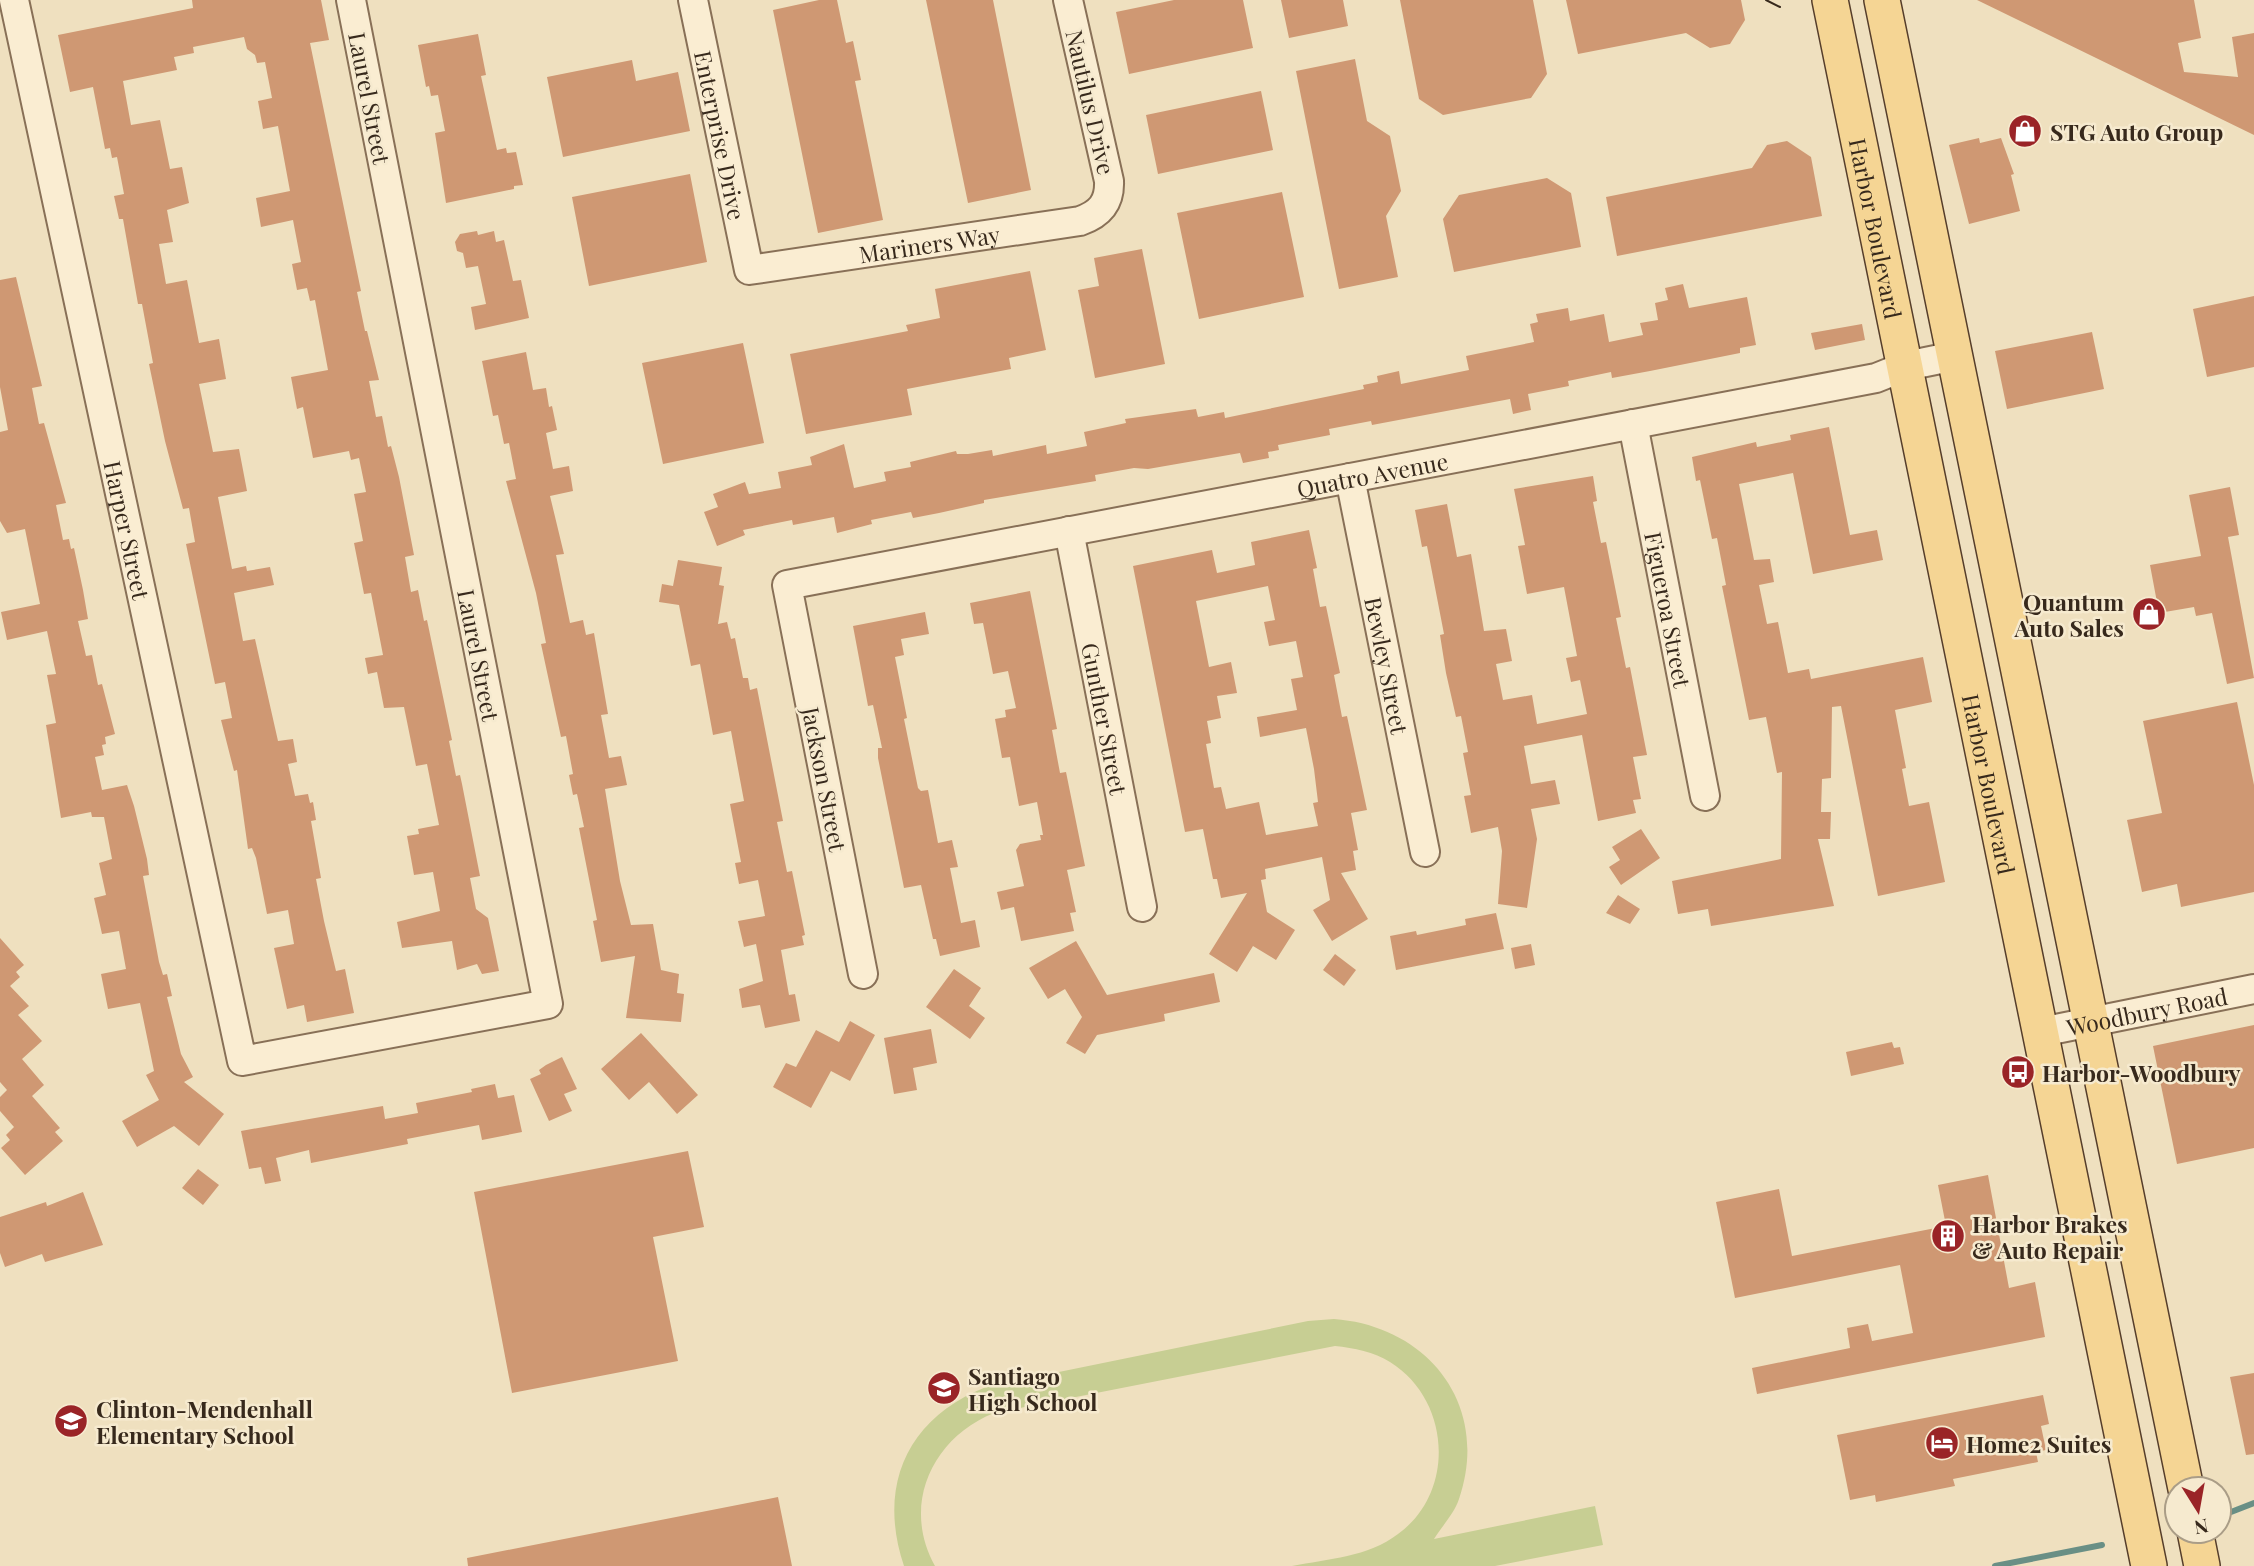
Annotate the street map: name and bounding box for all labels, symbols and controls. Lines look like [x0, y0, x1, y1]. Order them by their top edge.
street label: Nautilus Drive [1059, 27, 1123, 177]
street label: Laurel Street [342, 29, 398, 167]
street label: Enterprise Drive [688, 48, 754, 223]
shop icon: STG Auto Group [2006, 112, 2044, 150]
place label: STG Auto Group [2050, 116, 2223, 147]
street label: Harbor Boulevard [1843, 135, 1910, 321]
street label: Mariners Way [857, 218, 1002, 269]
street label: Quatro Avenue [1294, 444, 1450, 503]
street label: Harper Street [98, 458, 158, 603]
street label: Figueroa Street [1639, 529, 1699, 691]
street label: Laurel Street [451, 586, 507, 724]
place label: Quantum Auto Sales [2014, 586, 2124, 643]
street label: Bewley Street [1359, 594, 1417, 737]
shop icon: Quantum Auto Sales [2130, 595, 2168, 633]
street label: Gunther Street [1076, 640, 1135, 798]
street label: Harbor Boulevard [1956, 691, 2023, 877]
street label: Jackson Street [796, 703, 854, 855]
street label: Woodbury Road [2063, 979, 2230, 1042]
bus stop icon: Harbor-Woodbury [1999, 1053, 2037, 1091]
place label: Harbor-Woodbury [2042, 1057, 2240, 1088]
place label: Harbor Brakes & Auto Repair [1972, 1208, 2128, 1265]
building icon: Harbor Brakes & Auto Repair [1929, 1217, 1967, 1255]
place label: Santiago High School [968, 1360, 1097, 1417]
school or university icon: Santiago High School [925, 1369, 963, 1407]
place label: Clinton-Mendenhall Elementary School [96, 1393, 313, 1450]
school or university icon: Clinton-Mendenhall Elementary School [52, 1402, 90, 1440]
hotel icon: Home2 Suites [1923, 1424, 1961, 1462]
place label: Home2 Suites [1966, 1428, 2111, 1459]
north arrow [2163, 1475, 2233, 1545]
text: N [2192, 1514, 2211, 1542]

